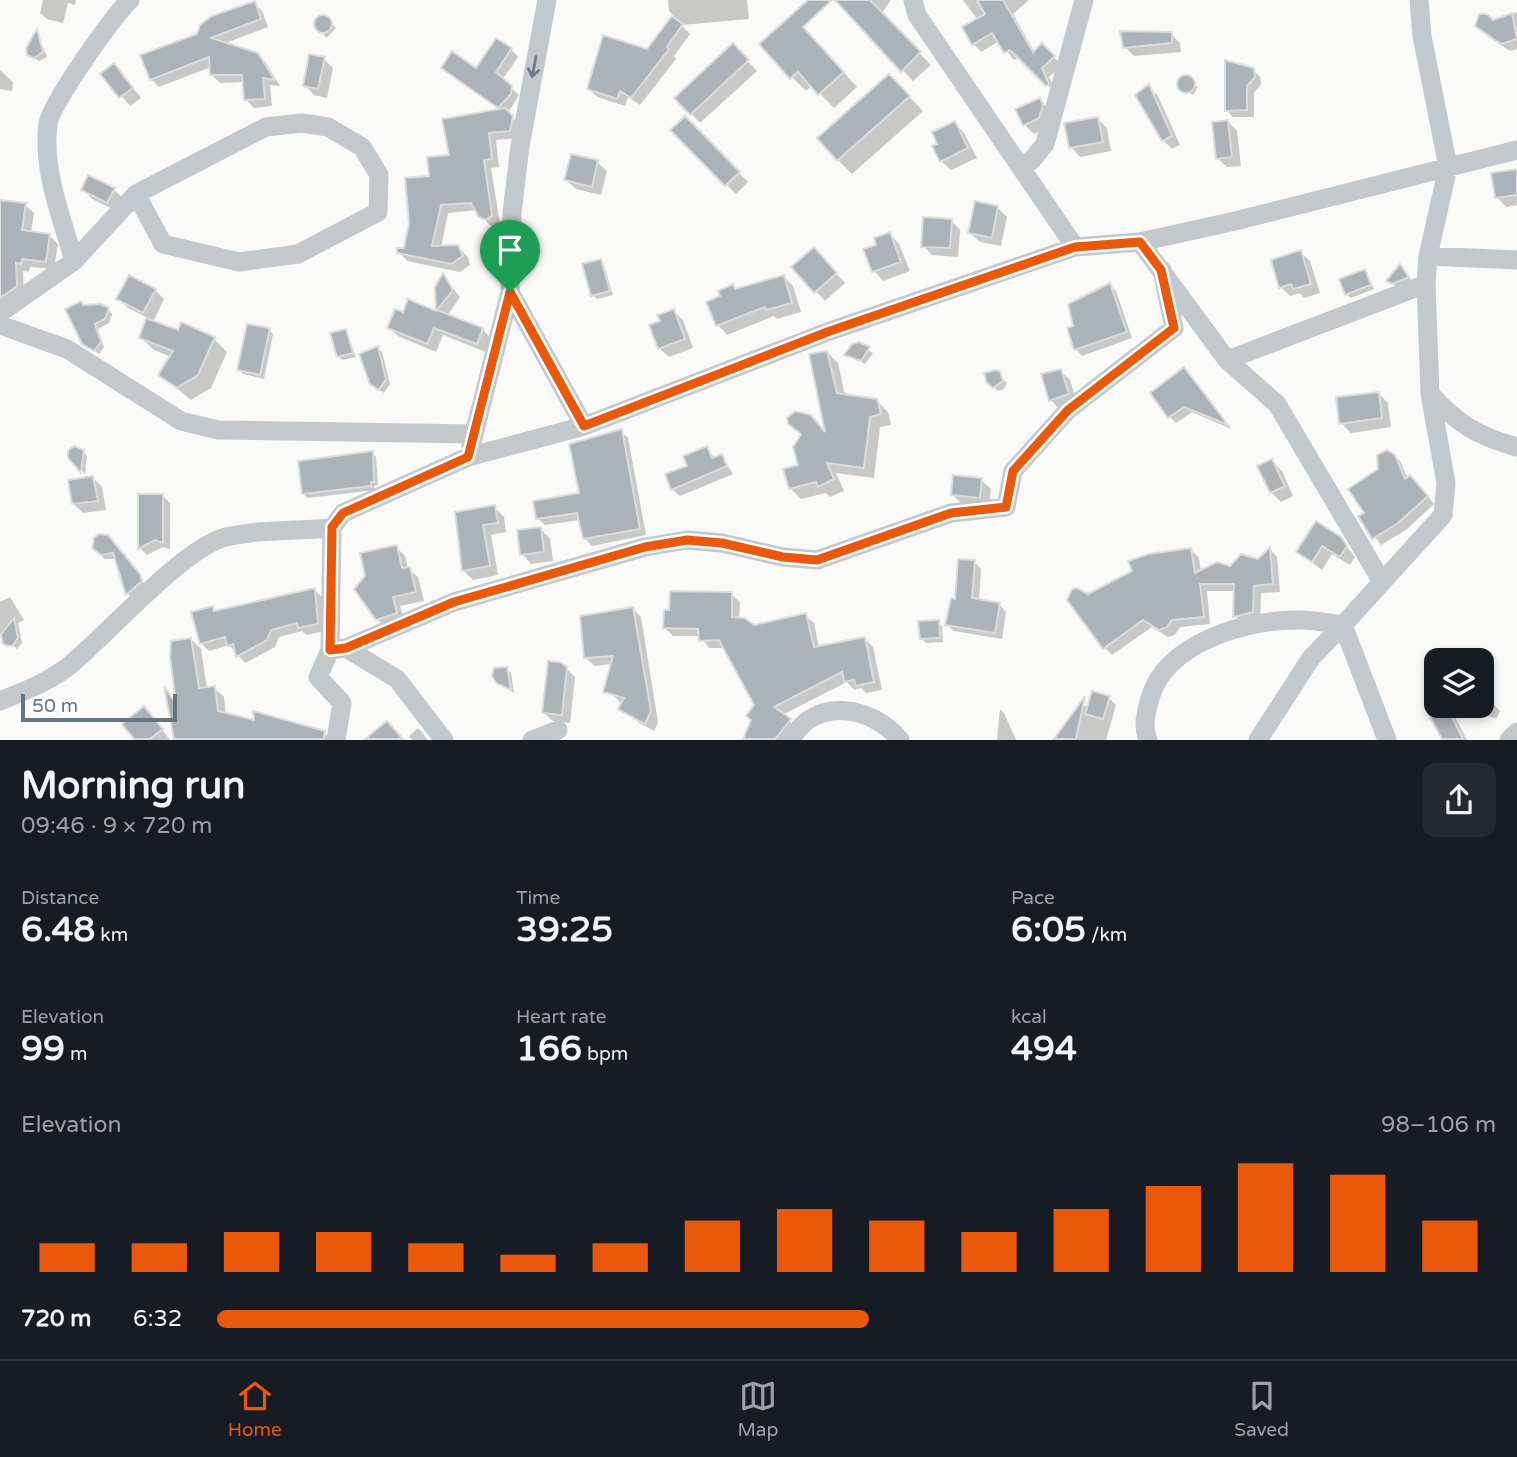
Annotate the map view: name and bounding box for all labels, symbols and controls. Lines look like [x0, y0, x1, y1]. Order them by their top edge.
one-way arrow [527, 55, 541, 78]
pin [480, 220, 540, 292]
icon: arrive [491, 231, 529, 269]
map controls [1424, 648, 1494, 718]
button: layers [1424, 648, 1494, 718]
scale bar [21, 690, 177, 722]
text: 50 m [32, 695, 78, 717]
text: Morning run [21, 763, 245, 809]
button: share [1422, 763, 1496, 837]
text: 09:46 · 9 × 720 m [21, 812, 212, 840]
text: Distance [21, 887, 99, 909]
text: Time [516, 887, 560, 909]
text: Pace [1011, 887, 1055, 909]
text: 6.48 [21, 909, 95, 951]
text: 39:25 [516, 909, 613, 951]
text: 6:05 [1011, 909, 1086, 951]
text: km [95, 924, 128, 946]
text: /km [1086, 924, 1127, 946]
text: Elevation [21, 1006, 104, 1028]
text: Heart rate [516, 1006, 607, 1028]
text: kcal [1011, 1006, 1047, 1028]
text: 99 [21, 1028, 65, 1070]
text: 166 [516, 1028, 582, 1070]
text: 494 [1011, 1028, 1077, 1070]
text: m [65, 1043, 87, 1065]
text: bpm [582, 1043, 628, 1065]
text: Elevation [21, 1111, 122, 1139]
text: 98–106 m [1381, 1111, 1496, 1139]
text: 720 m [21, 1305, 91, 1333]
text: 6:32 [133, 1305, 182, 1333]
tab: Home [228, 1377, 282, 1441]
tab: Map [737, 1377, 778, 1441]
tab: Saved [1234, 1377, 1289, 1441]

